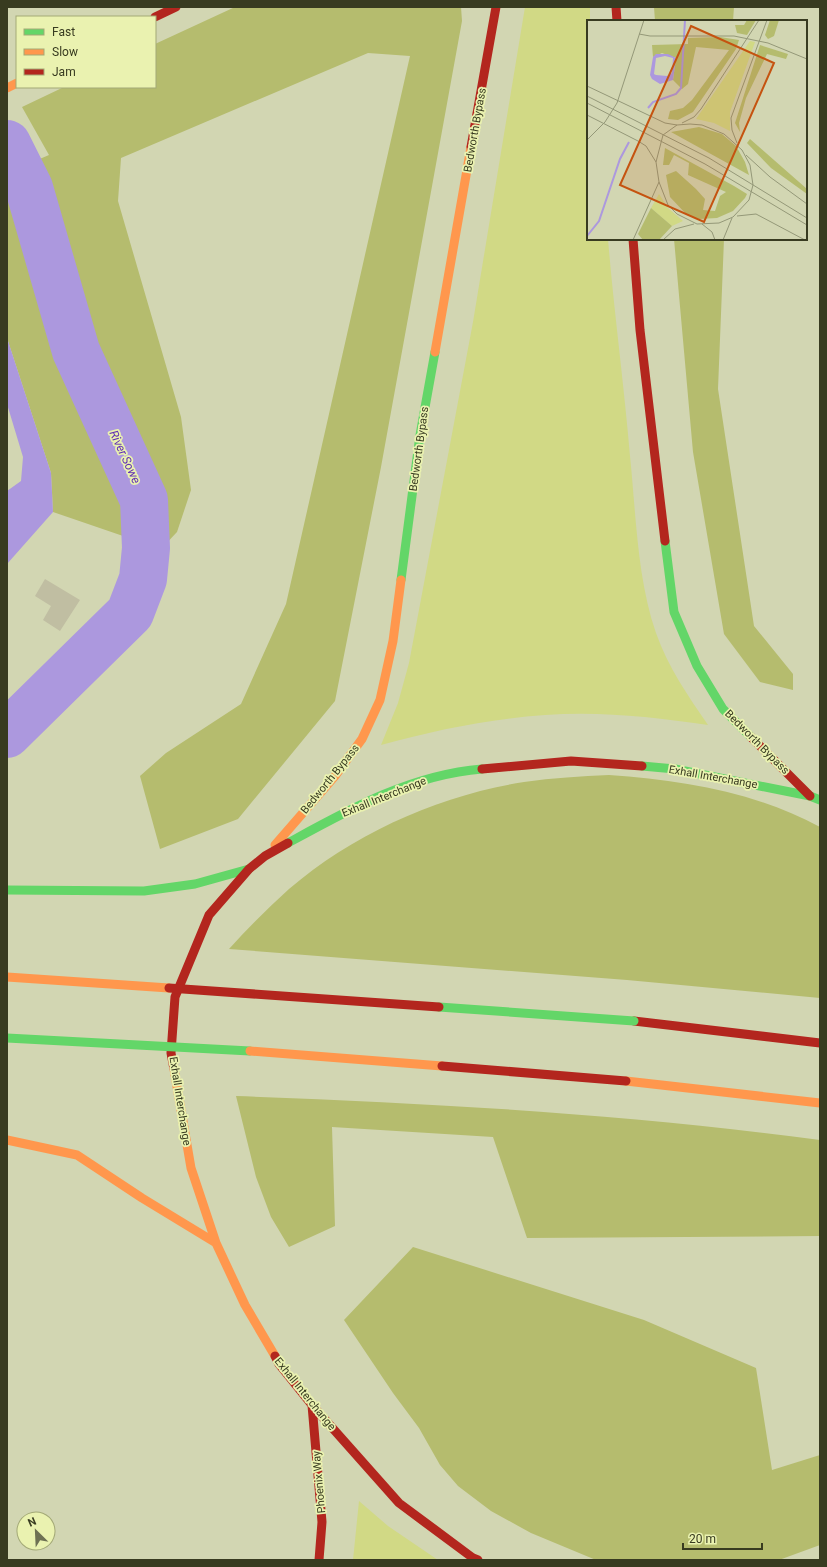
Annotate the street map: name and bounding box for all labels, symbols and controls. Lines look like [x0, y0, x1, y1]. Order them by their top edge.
legend [16, 16, 156, 88]
inset map [587, 20, 807, 240]
text: Fast [52, 25, 75, 39]
text: Slow [52, 45, 78, 59]
text: Jam [52, 65, 76, 79]
street label: Bedworth Bypass [461, 87, 489, 173]
street label: Bedworth Bypass [407, 406, 431, 492]
water label: River Sowe [107, 428, 143, 486]
street label: Bedworth Bypass [722, 707, 792, 777]
street label: Bedworth Bypass [298, 741, 362, 816]
street label: Exhall Interchange [668, 763, 759, 791]
street label: Exhall Interchange [340, 774, 428, 820]
street label: Exhall Interchange [167, 1056, 193, 1147]
street label: Exhall Interchange [272, 1355, 338, 1433]
street label: Phoenix Way [310, 1449, 328, 1514]
north arrow [16, 1511, 56, 1551]
text: N [26, 1515, 39, 1530]
scale bar [683, 1525, 762, 1551]
text: 20 m [689, 1532, 716, 1546]

